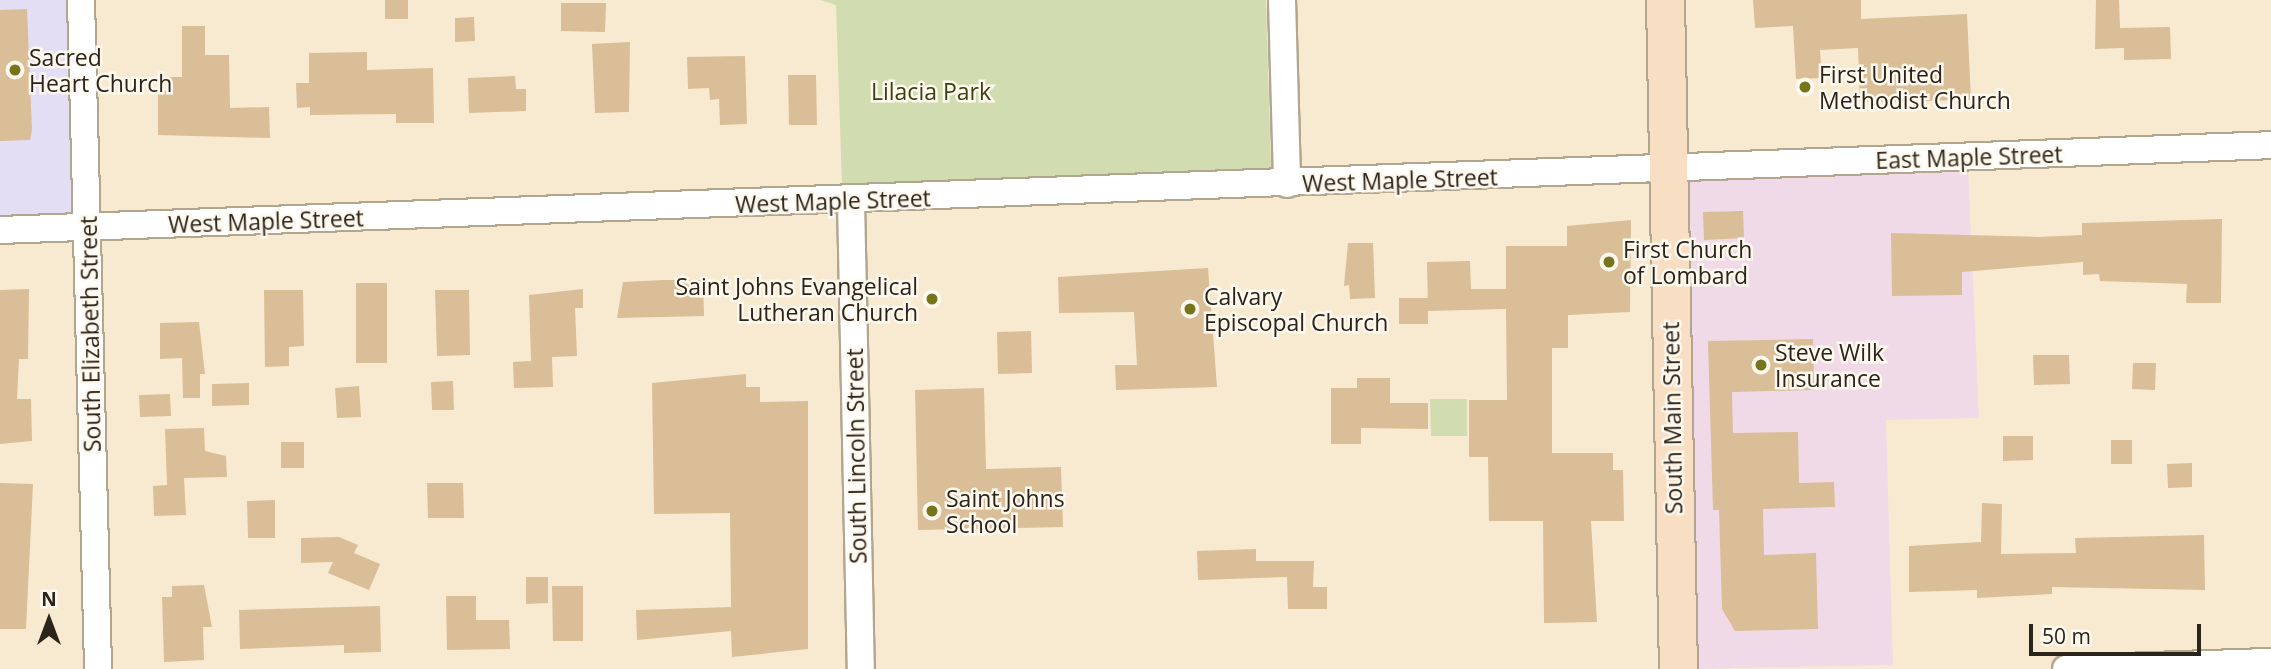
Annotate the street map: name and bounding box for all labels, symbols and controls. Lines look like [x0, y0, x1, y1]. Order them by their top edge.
place label: Sacred Heart Church [29, 43, 172, 97]
place label: First United Methodist Church [1819, 60, 2011, 114]
marker: Sacred Heart Church [7, 62, 23, 78]
park label: Lilacia Park [871, 77, 991, 105]
marker: First United Methodist Church [1797, 79, 1813, 95]
street label: East Maple Street [1875, 140, 2063, 174]
street label: West Maple Street [1302, 163, 1498, 197]
street label: West Maple Street [735, 184, 931, 218]
street label: West Maple Street [168, 204, 364, 238]
street label: South Elizabeth Street [74, 216, 106, 452]
place label: First Church of Lombard [1623, 235, 1752, 289]
marker: First Church of Lombard [1601, 254, 1617, 270]
place label: Saint Johns Evangelical Lutheran Church [676, 272, 918, 326]
place label: Calvary Episcopal Church [1204, 282, 1388, 336]
marker: Saint Johns Evangelical Lutheran Church [924, 291, 940, 307]
marker: Calvary Episcopal Church [1182, 301, 1198, 317]
street label: South Main Street [1657, 322, 1687, 514]
place label: Steve Wilk Insurance [1775, 338, 1884, 392]
street label: South Lincoln Street [840, 348, 872, 564]
marker: Steve Wilk Insurance [1753, 357, 1769, 373]
place label: Saint Johns School [946, 484, 1065, 538]
marker: Saint Johns School [924, 503, 940, 519]
north arrow [14, 585, 84, 655]
text: N [41, 586, 57, 612]
scale bar [2033, 610, 2204, 654]
text: 50 m [2042, 622, 2091, 650]

